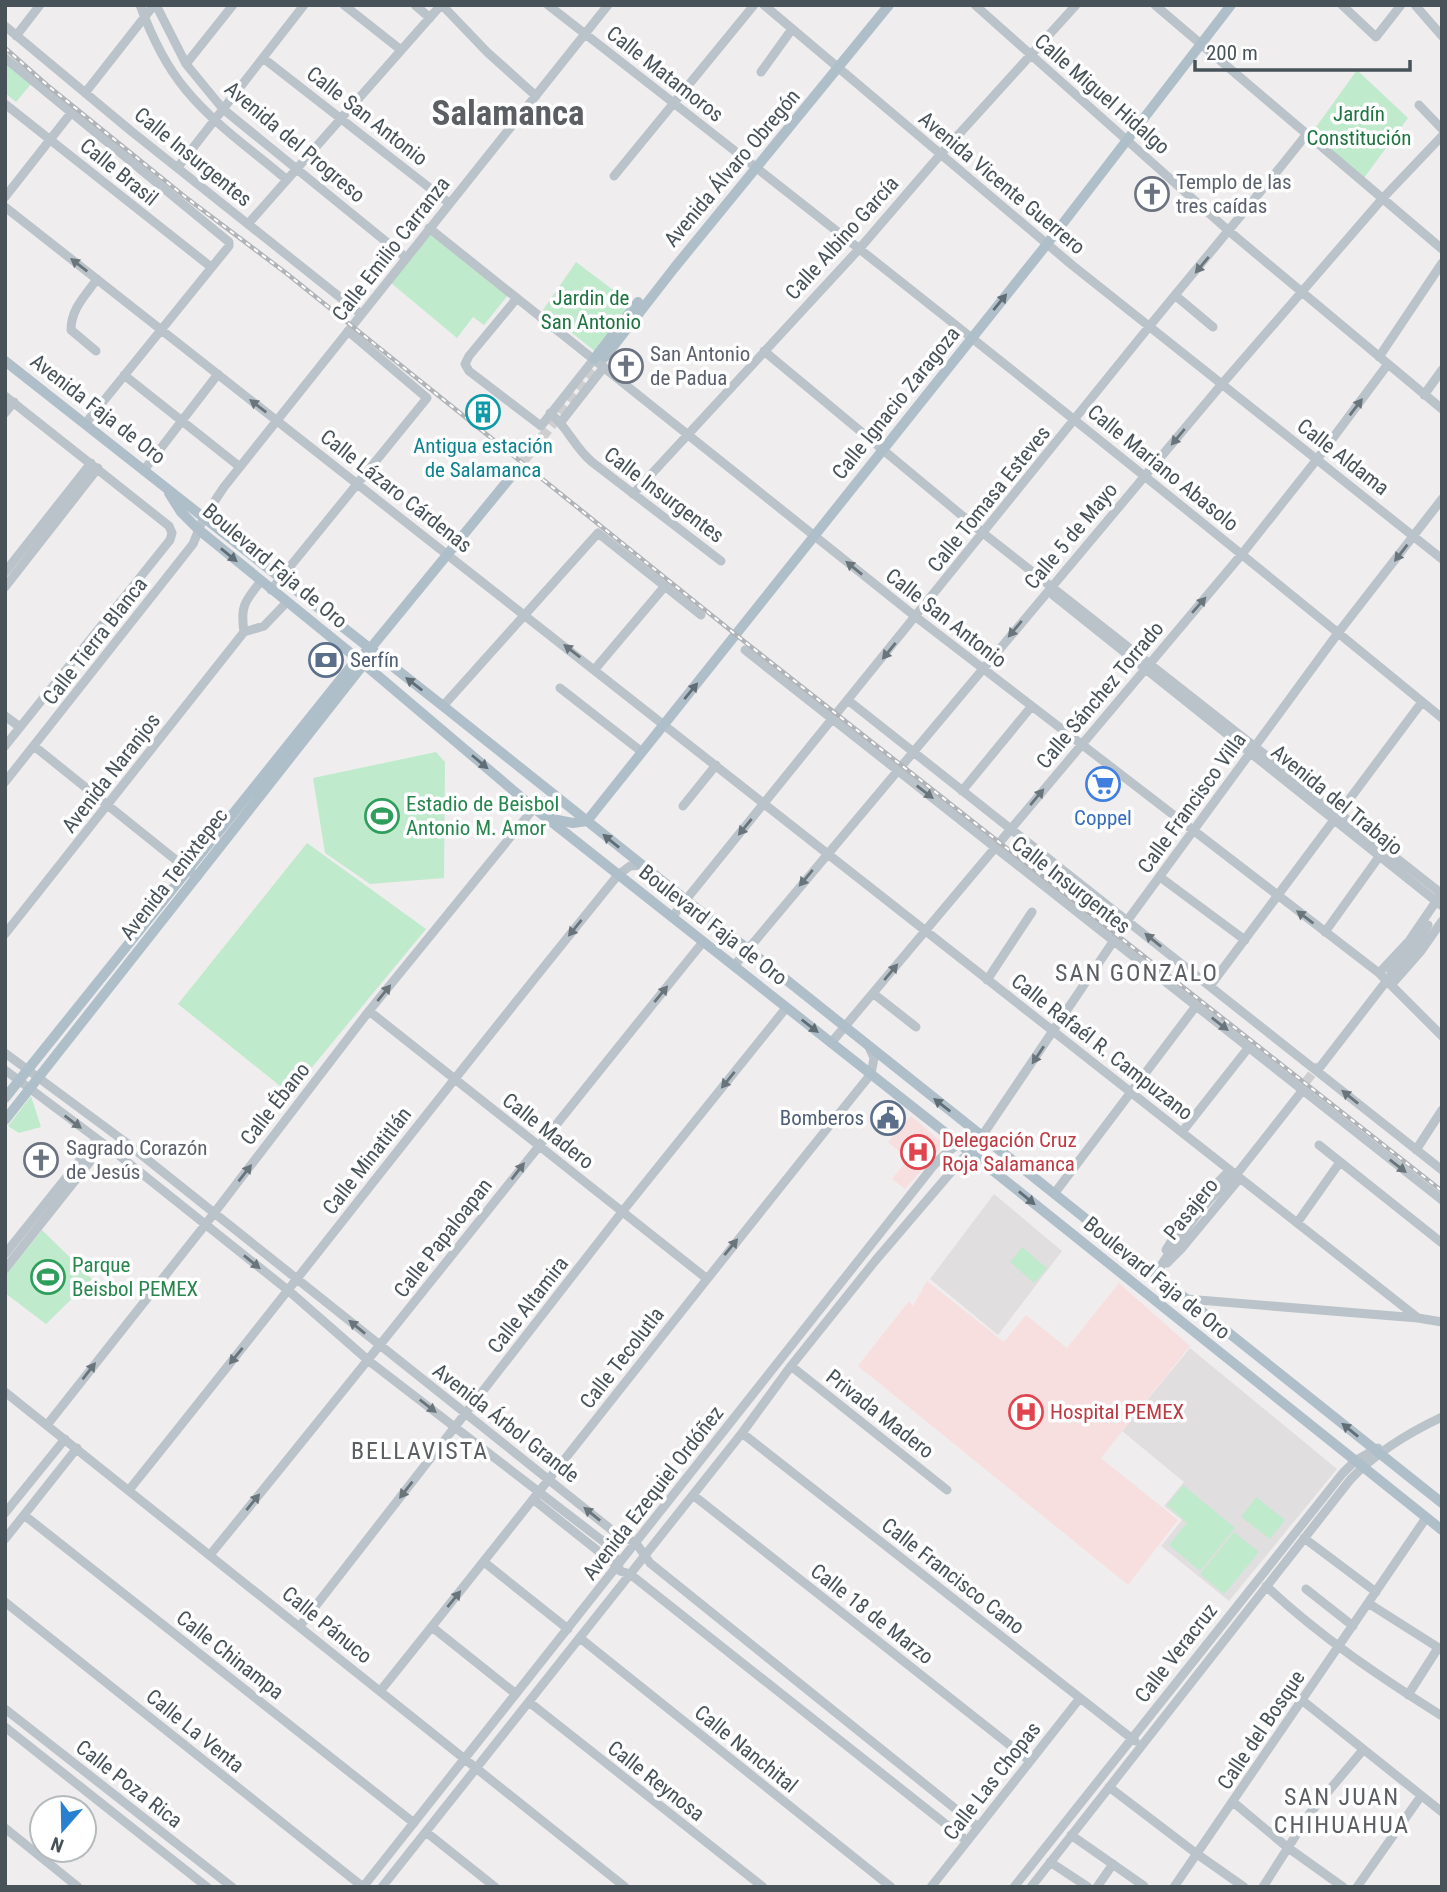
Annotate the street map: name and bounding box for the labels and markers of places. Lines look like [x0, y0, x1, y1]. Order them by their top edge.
place label: Templo de las tres caídas [1176, 170, 1292, 218]
church icon: Templo de las tres caídas [1133, 175, 1171, 213]
place label: San Antonio de Padua [650, 342, 750, 390]
church icon: San Antonio de Padua [607, 347, 645, 385]
building icon: Antigua estación de Salamanca [464, 393, 502, 431]
place label: Antigua estación de Salamanca [413, 434, 553, 482]
bank icon: Serfín [307, 641, 345, 679]
place label: Serfín [350, 648, 399, 672]
supermarket icon: Coppel [1084, 765, 1122, 803]
place label: Estadio de Beisbol Antonio M. Amor [406, 792, 559, 840]
sports icon: Estadio de Beisbol Antonio M. Amor [363, 797, 401, 835]
place label: Coppel [1074, 806, 1132, 830]
public building icon: Bomberos [869, 1099, 907, 1137]
place label: Bomberos [780, 1106, 864, 1130]
place label: Delegación Cruz Roja Salamanca [942, 1128, 1077, 1176]
hospital icon: Delegación Cruz Roja Salamanca [899, 1133, 937, 1171]
place label: Sagrado Corazón de Jesús [66, 1136, 207, 1184]
church icon: Sagrado Corazón de Jesús [22, 1141, 60, 1179]
place label: Parque Beisbol PEMEX [72, 1253, 198, 1301]
sports icon: Parque Beisbol PEMEX [29, 1258, 67, 1296]
hospital icon: Hospital PEMEX [1007, 1393, 1045, 1431]
place label: Hospital PEMEX [1050, 1400, 1184, 1424]

